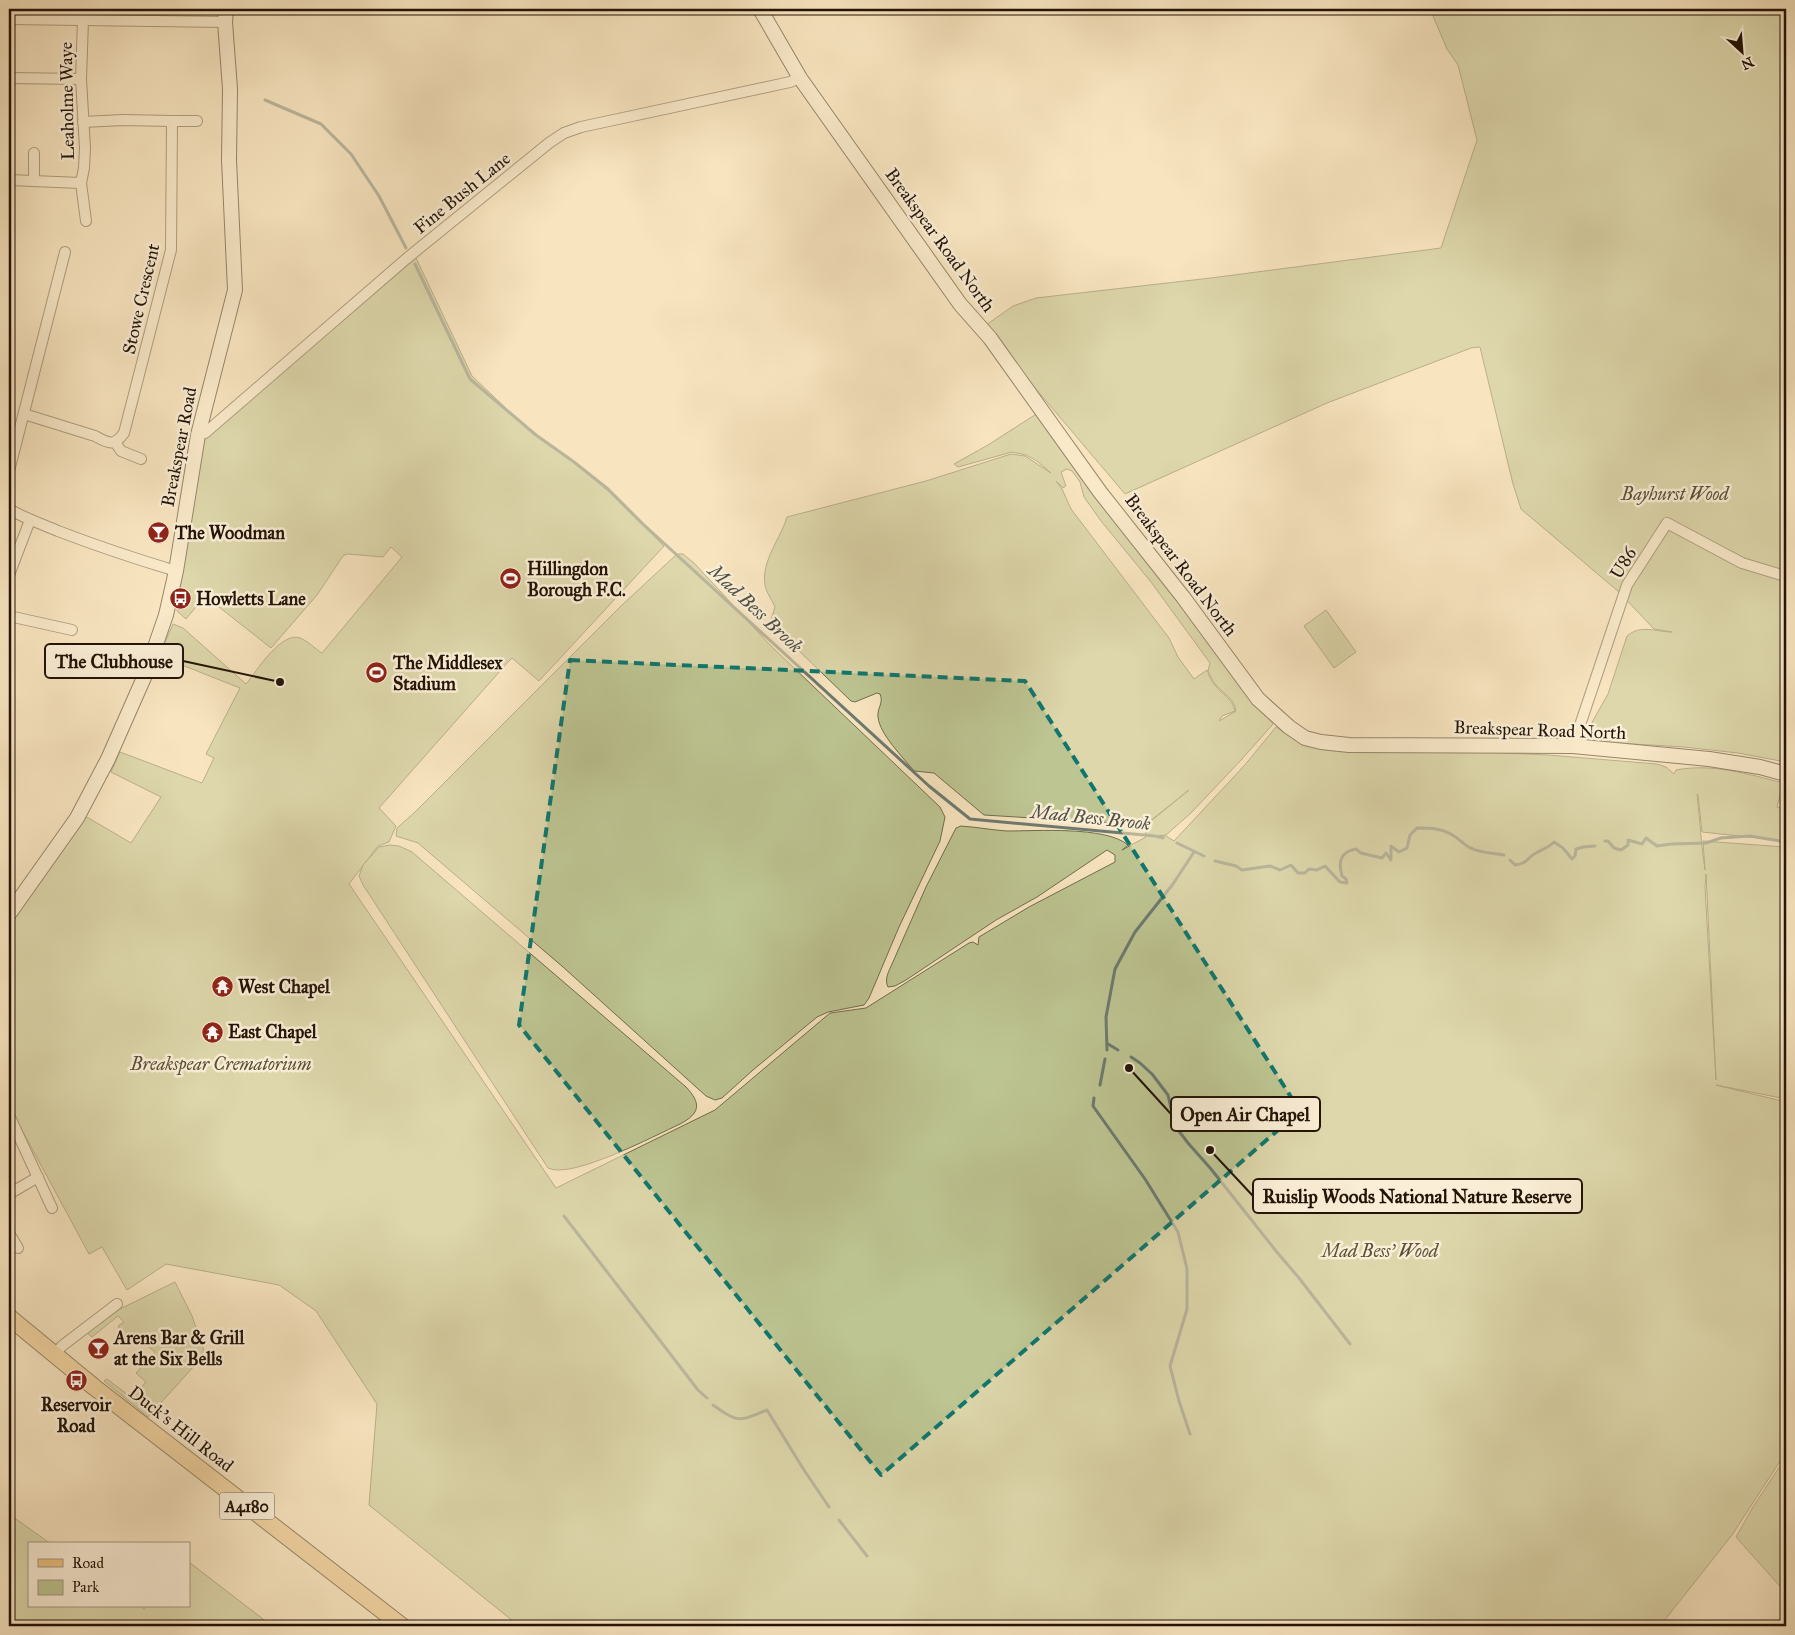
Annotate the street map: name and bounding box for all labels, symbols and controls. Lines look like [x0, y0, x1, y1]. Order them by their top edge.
north arrow [1718, 28, 1768, 78]
street label: Leaholme Waye [55, 42, 79, 160]
text: N [1738, 53, 1757, 74]
street label: Fine Bush Lane [409, 147, 515, 239]
street label: Breakspear Road North [880, 164, 1000, 316]
street label: Stowe Crescent [118, 241, 165, 357]
street label: Breakspear Road [157, 385, 201, 509]
park label: Bayhurst Wood [1620, 483, 1730, 505]
street label: Breakspear Road North [1120, 489, 1242, 641]
bar icon: The Woodman [147, 521, 171, 545]
place label: The Woodman [174, 522, 285, 544]
street label: U86 [1605, 543, 1641, 583]
place label: Hillingdon Borough F.C. [527, 558, 626, 602]
water label: Mad Bess Brook [702, 558, 808, 658]
sports icon: Hillingdon Borough F.C. [499, 567, 523, 591]
bus stop icon: Howletts Lane [168, 587, 192, 611]
place label: Howletts Lane [196, 588, 306, 610]
callout: The Clubhouse [45, 644, 183, 678]
text: The Clubhouse [54, 650, 173, 673]
place label: The Middlesex Stadium [392, 652, 503, 695]
sports icon: The Middlesex Stadium [365, 661, 389, 685]
street label: Breakspear Road North [1453, 716, 1627, 744]
water label: Mad Bess Brook [1028, 800, 1152, 835]
temple icon: West Chapel [210, 975, 234, 999]
place label: West Chapel [238, 976, 331, 999]
temple icon: East Chapel [200, 1020, 224, 1044]
place label: East Chapel [228, 1021, 318, 1044]
park label: Breakspear Crematorium [130, 1053, 312, 1076]
callout: Open Air Chapel [1171, 1097, 1320, 1131]
text: Open Air Chapel [1180, 1103, 1311, 1127]
callout: Ruislip Woods National Nature Reserve [1253, 1179, 1582, 1213]
text: Ruislip Woods National Nature Reserve [1262, 1185, 1572, 1209]
park label: Mad Bess' Wood [1320, 1240, 1440, 1262]
place label: Arens Bar & Grill at the Six Bells [113, 1327, 245, 1370]
bar icon: Arens Bar & Grill at the Six Bells [86, 1336, 110, 1360]
bus stop icon: Reservoir Road [64, 1368, 88, 1392]
street label: Duck's Hill Road [124, 1381, 238, 1477]
place label: Reservoir Road [41, 1394, 112, 1437]
road number: A4180 [220, 1492, 274, 1520]
legend [28, 1542, 190, 1608]
text: Road [72, 1554, 104, 1572]
text: Park [72, 1578, 99, 1596]

